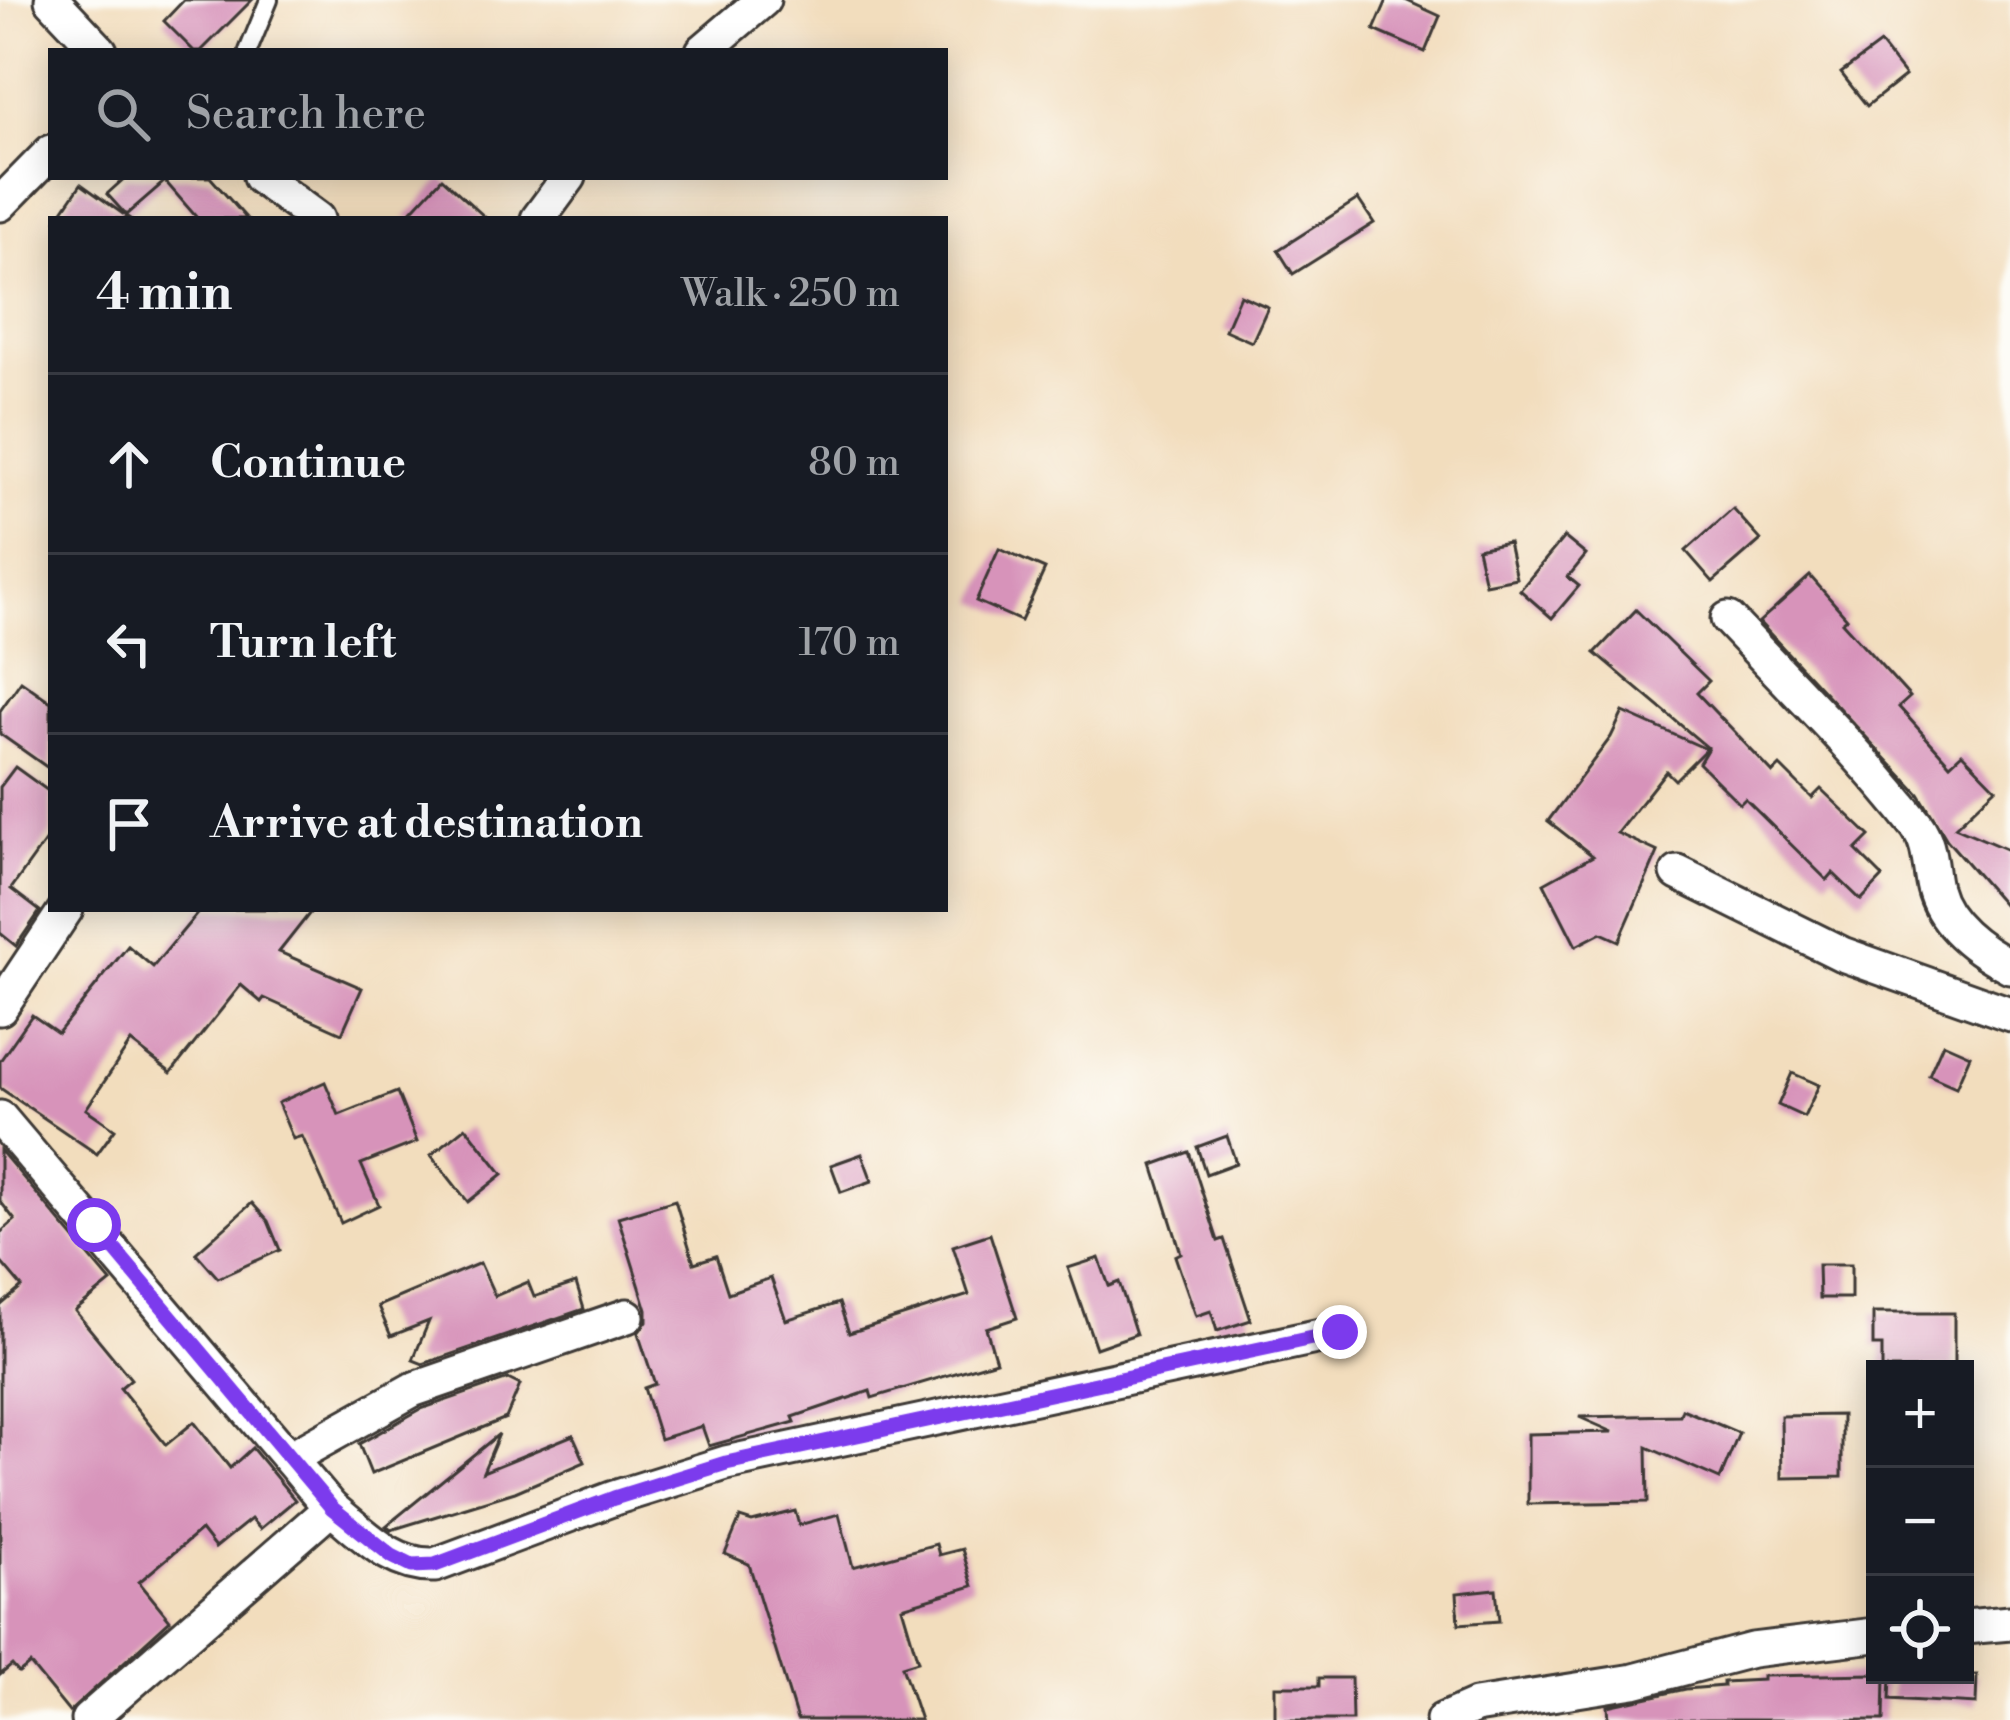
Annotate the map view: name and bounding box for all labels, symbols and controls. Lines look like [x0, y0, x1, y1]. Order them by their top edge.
search box [48, 48, 948, 180]
icon: search [90, 81, 156, 147]
text: Search here [186, 86, 426, 143]
text: 4 min [96, 262, 232, 326]
text: Walk · 250 m [681, 270, 900, 319]
icon: ahead [96, 431, 162, 497]
text: Continue [210, 435, 406, 492]
text: 80 m [808, 439, 900, 488]
icon: left [96, 611, 162, 677]
text: Turn left [210, 615, 396, 672]
text: 170 m [798, 619, 900, 668]
icon: arrive [96, 791, 162, 857]
text: Arrive at destination [210, 795, 643, 852]
route start [67, 1198, 121, 1252]
route end [1313, 1305, 1367, 1359]
map controls [1866, 1360, 1974, 1684]
button: + [1866, 1360, 1974, 1468]
button: − [1866, 1468, 1974, 1576]
button: locate [1866, 1576, 1974, 1684]

